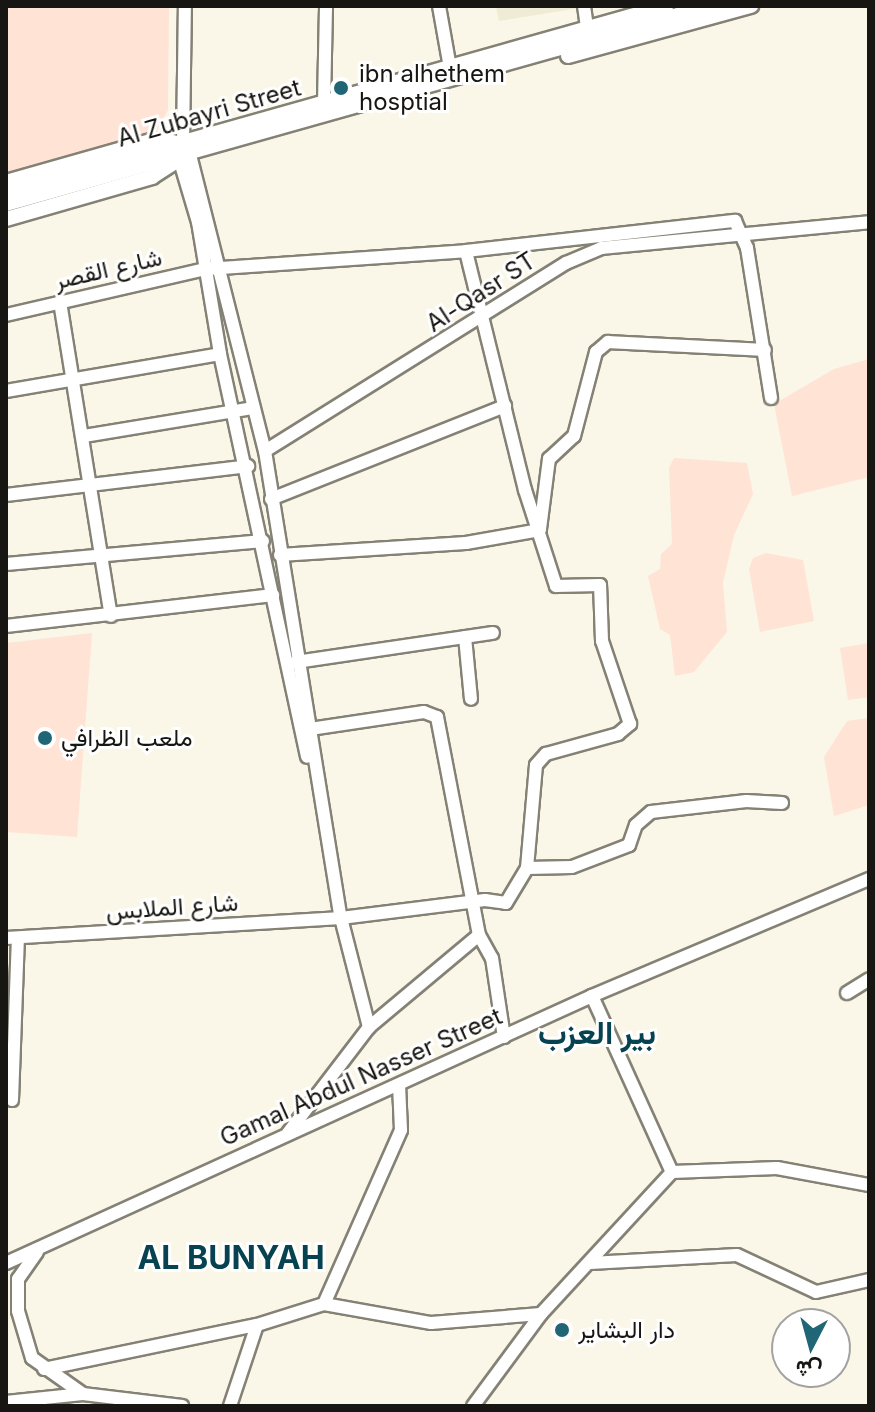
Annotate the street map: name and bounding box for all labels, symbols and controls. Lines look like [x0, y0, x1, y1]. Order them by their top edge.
place label: ibn alhethem hosptial [359, 60, 505, 116]
street label: Al Zubayri Street [114, 73, 304, 153]
marker: ibn alhethem hosptial [330, 77, 352, 99]
street label: شارع القصر [51, 243, 165, 295]
street label: Al-Qasr ST [421, 246, 541, 338]
place label: ملعب الظرافي [61, 724, 193, 752]
marker: ملعب الظرافي [36, 729, 54, 747]
street label: شارع الملابس [105, 888, 239, 926]
street label: Gamal Abdul Nasser Street [216, 1002, 506, 1152]
district label: بير العزب [538, 1014, 656, 1052]
district label: AL BUNYAH [128, 1239, 334, 1277]
north arrow [771, 1308, 851, 1388]
place label: دار البشاير [578, 1316, 675, 1344]
marker: دار البشاير [553, 1321, 571, 1339]
text: ش [794, 1356, 823, 1384]

